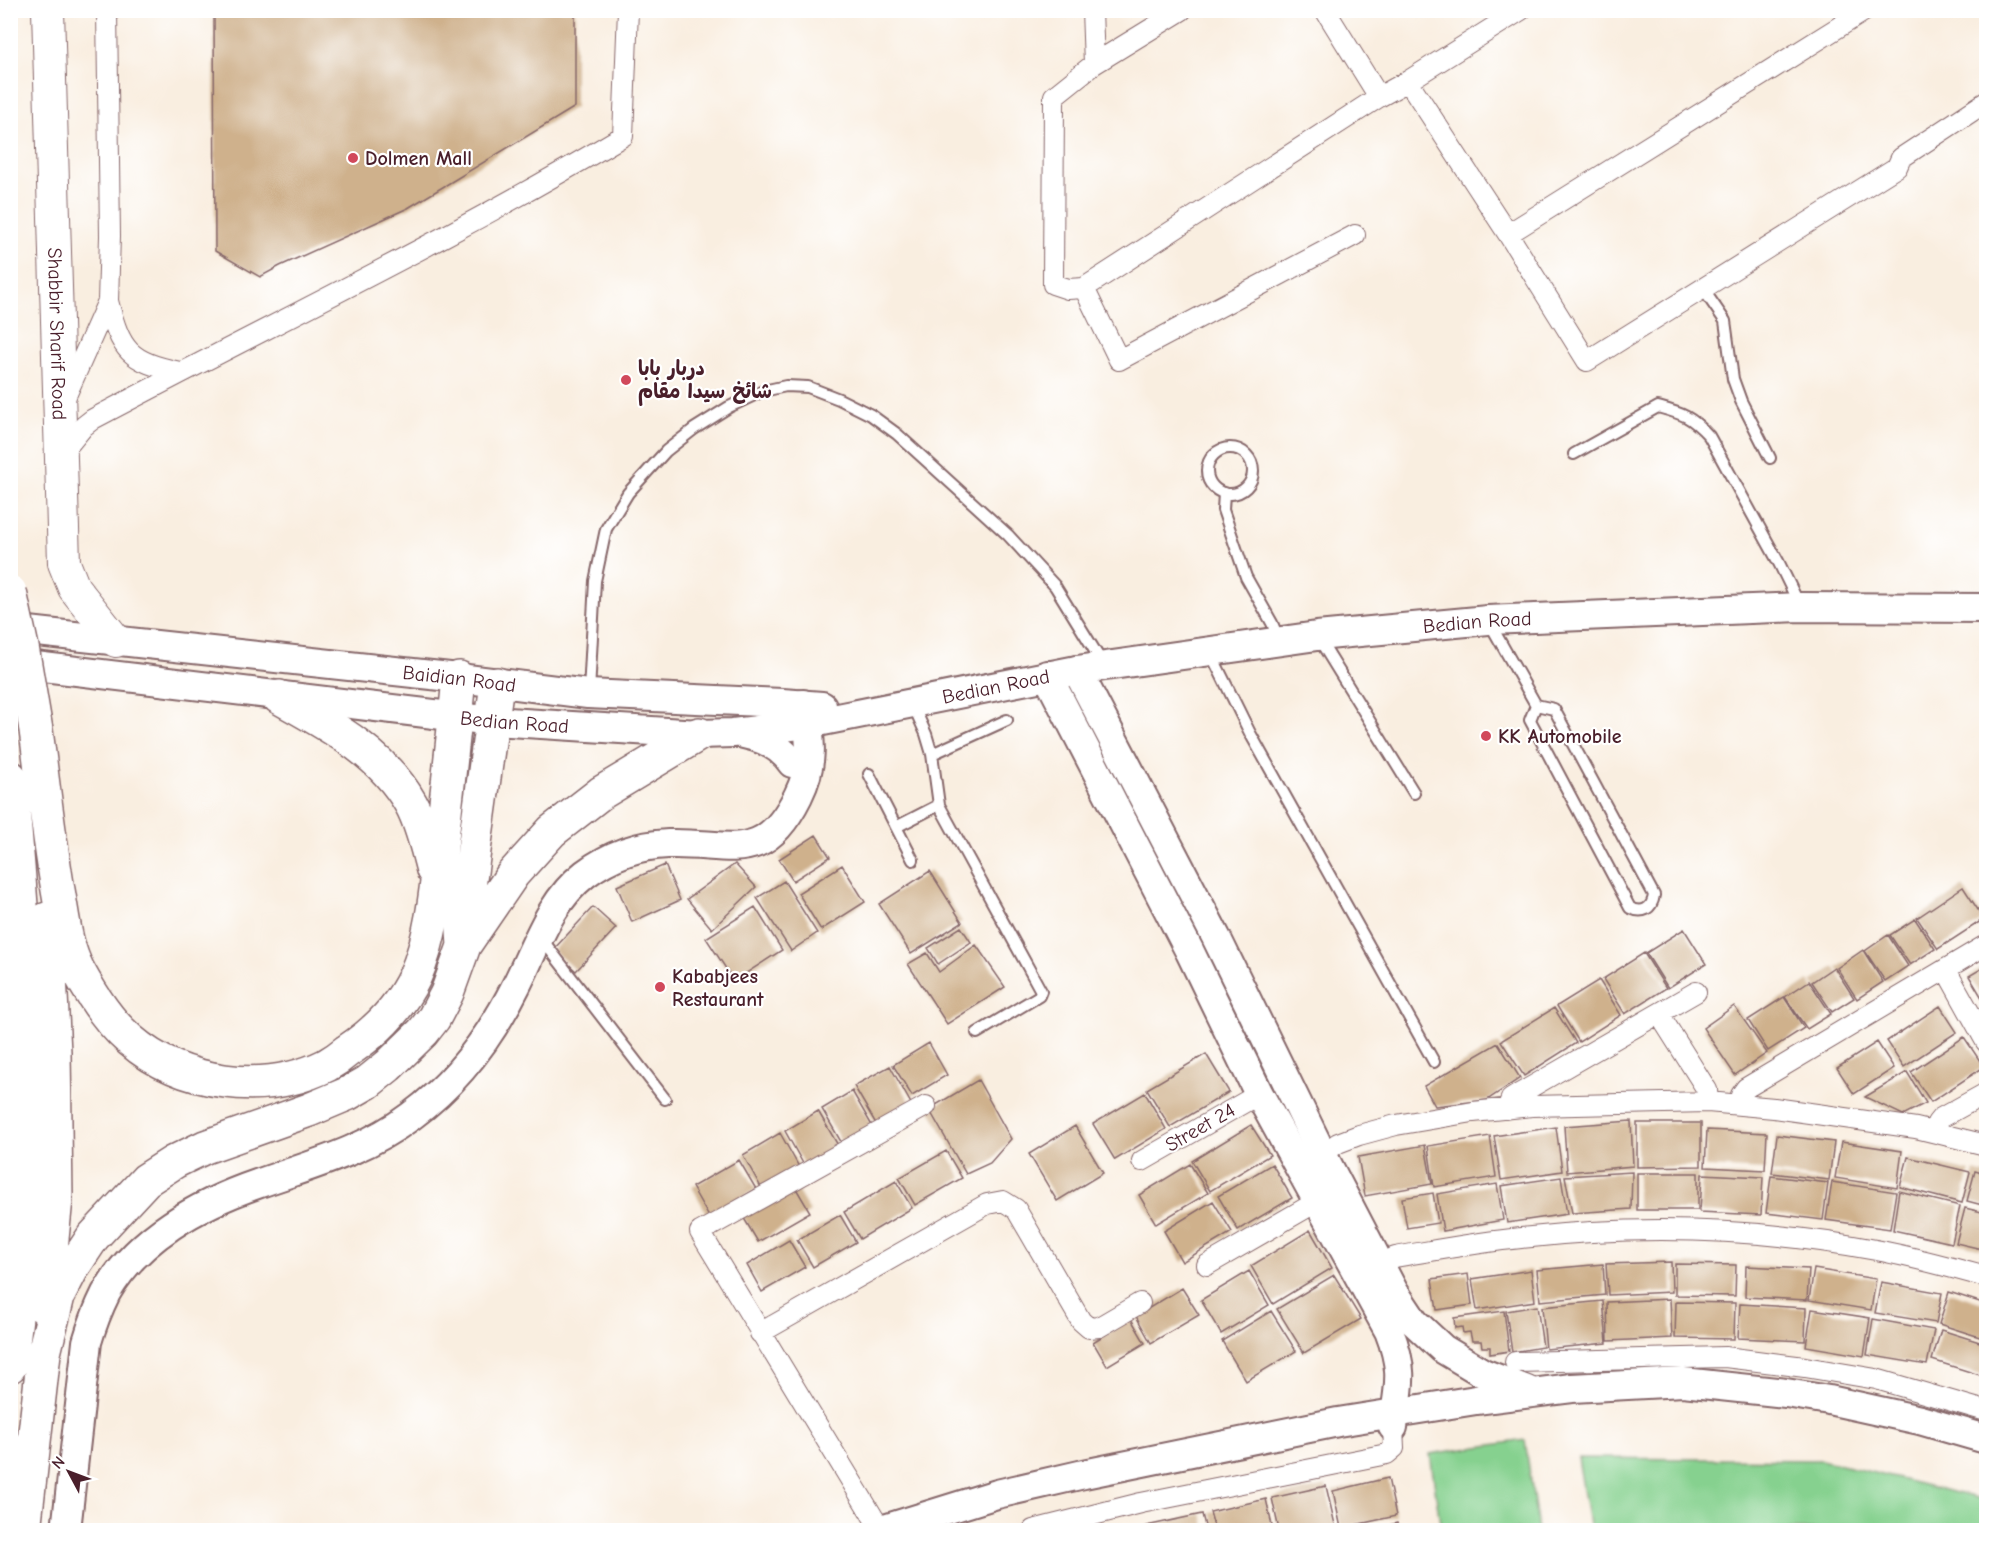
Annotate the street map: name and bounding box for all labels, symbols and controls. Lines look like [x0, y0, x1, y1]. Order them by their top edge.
place label: Dolmen Mall [365, 147, 472, 170]
marker: Dolmen Mall [346, 151, 360, 165]
street label: Shabbir Sharif Road [43, 247, 71, 421]
place label: دربار بابا شائخ سیدا مقام [638, 357, 772, 406]
marker: دربار بابا شائخ سیدا مقام [619, 373, 633, 387]
street label: Bedian Road [1422, 607, 1532, 638]
street label: Baidian Road [401, 661, 517, 697]
street label: Bedian Road [940, 665, 1052, 709]
street label: Bedian Road [459, 706, 570, 738]
place label: KK Automobile [1498, 725, 1622, 748]
marker: KK Automobile [1479, 729, 1493, 743]
place label: Kababjees Restaurant [672, 965, 764, 1011]
marker: Kababjees Restaurant [653, 980, 667, 994]
street label: Street 24 [1161, 1098, 1239, 1157]
north arrow [39, 1442, 99, 1502]
text: N [48, 1453, 69, 1473]

